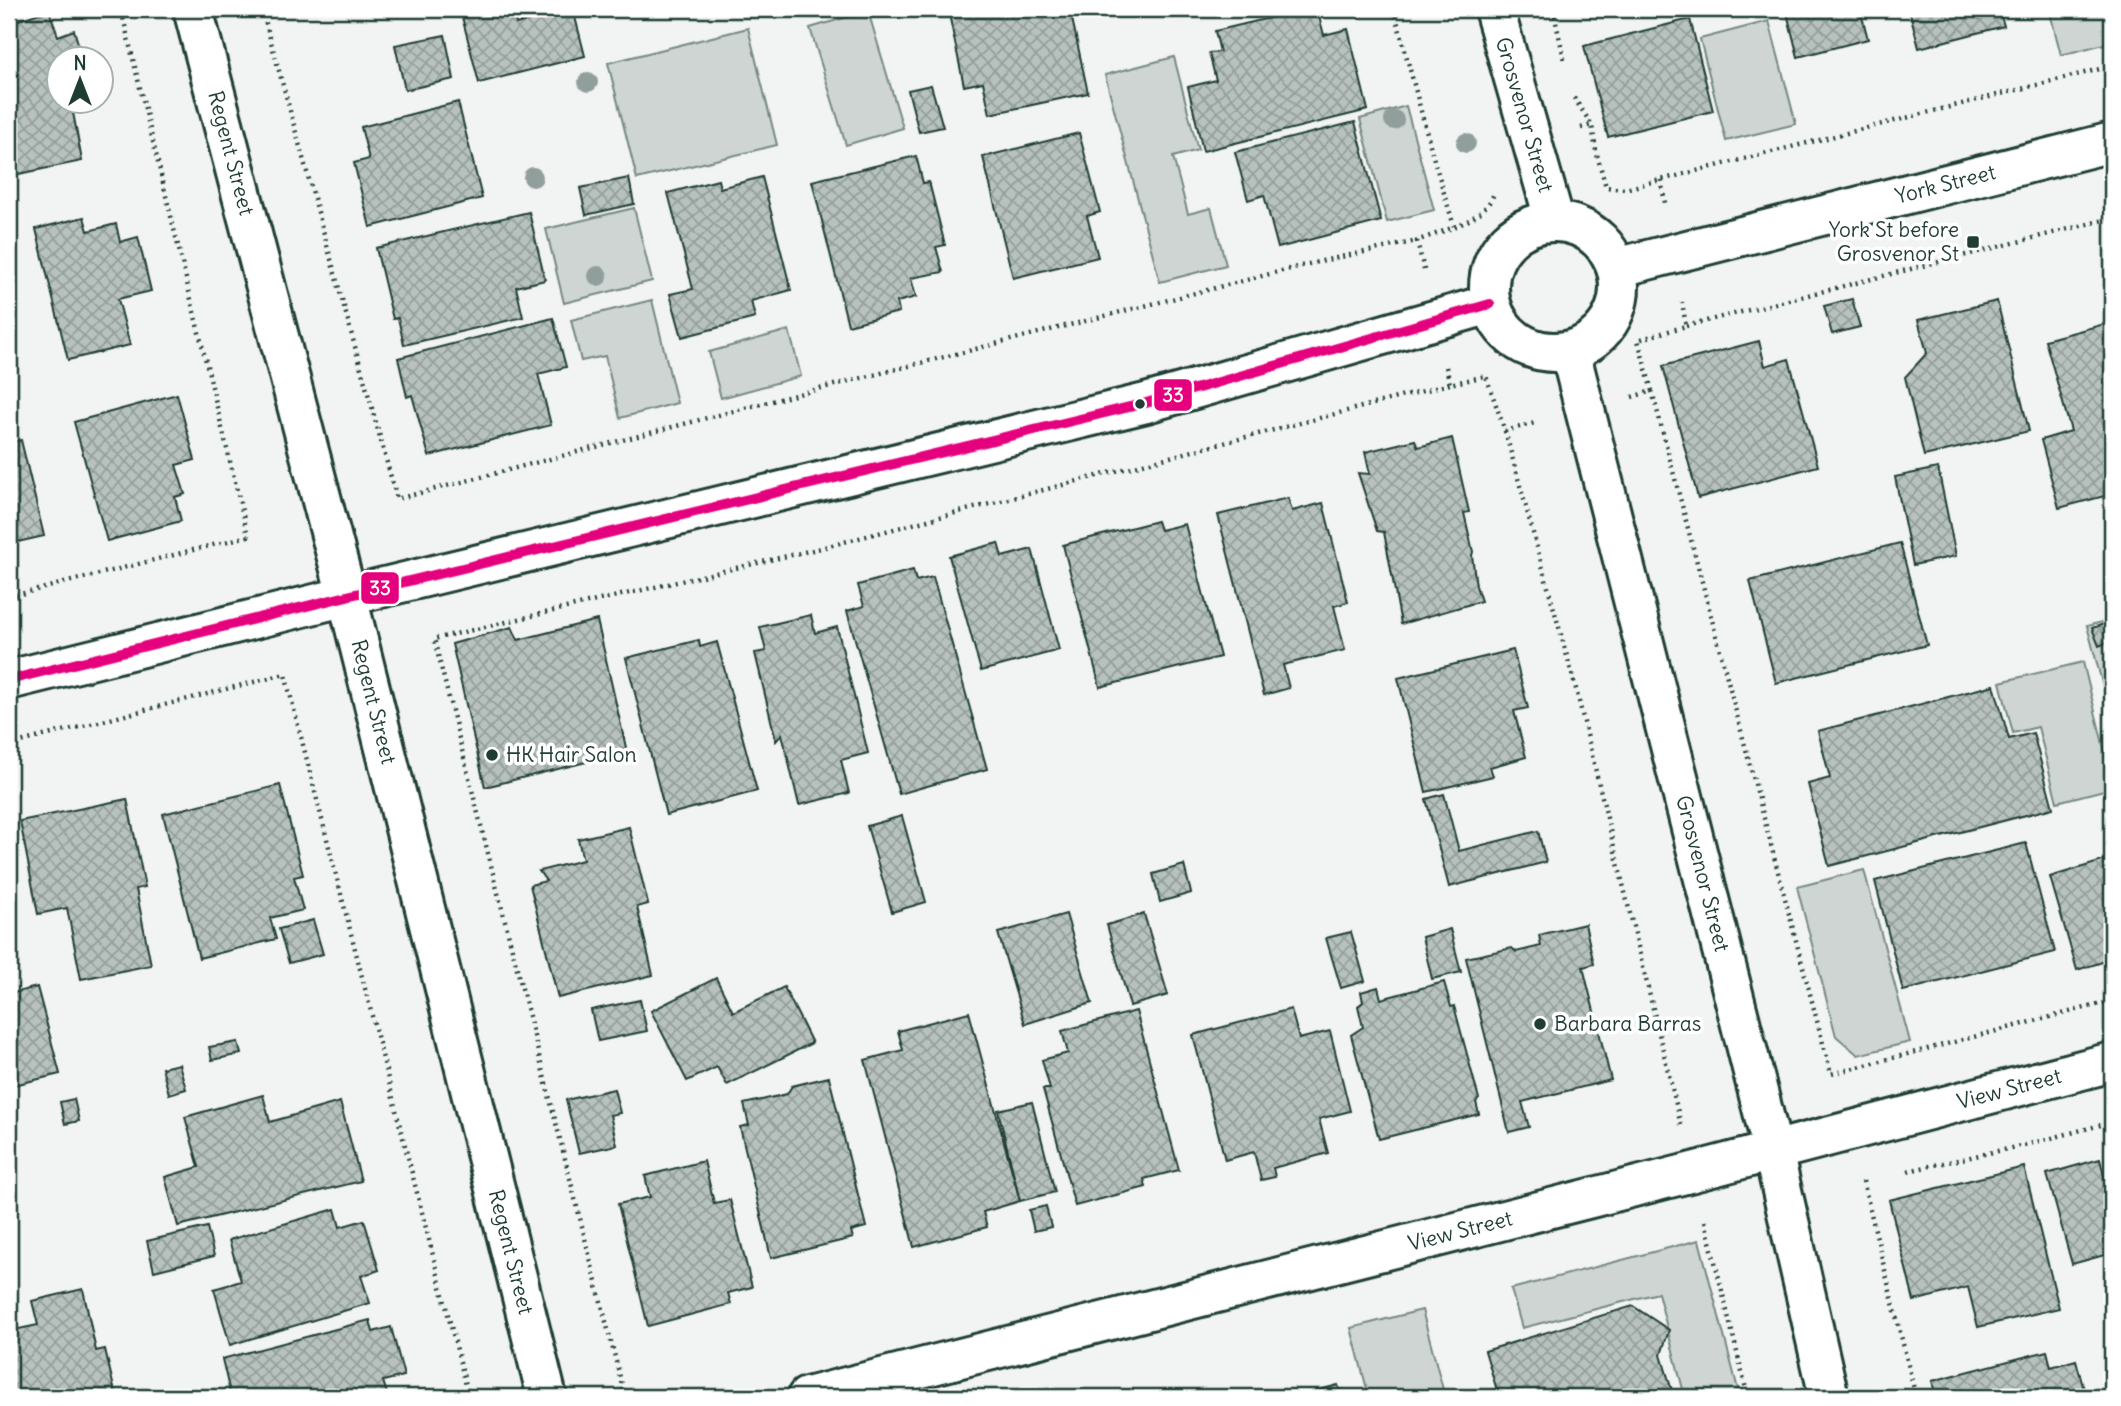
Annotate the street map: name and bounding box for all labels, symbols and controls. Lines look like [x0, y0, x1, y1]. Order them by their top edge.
street label: Grosvenor Street [1490, 34, 1560, 195]
north arrow [46, 46, 116, 116]
text: N [73, 51, 87, 75]
street label: Regent Street [202, 88, 261, 218]
street label: York Street [1892, 158, 1998, 209]
place label: York St before Grosvenor St [1829, 216, 1959, 267]
marker: York St before Grosvenor St [1965, 234, 1981, 250]
line badge: 33 [1153, 378, 1193, 412]
text: 33 [1162, 383, 1184, 407]
unlabelled marker [1133, 397, 1147, 411]
line badge: 33 [360, 571, 400, 605]
text: 33 [369, 576, 391, 600]
street label: Regent Street [345, 637, 402, 767]
place label: HK Hair Salon [506, 741, 637, 768]
marker: HK Hair Salon [484, 747, 500, 763]
street label: Grosvenor Street [1670, 792, 1736, 954]
place label: Barbara Barras [1554, 1010, 1701, 1037]
marker: Barbara Barras [1532, 1016, 1548, 1032]
street label: View Street [1954, 1062, 2064, 1115]
street label: Regent Street [483, 1187, 540, 1317]
street label: View Street [1405, 1204, 1515, 1257]

